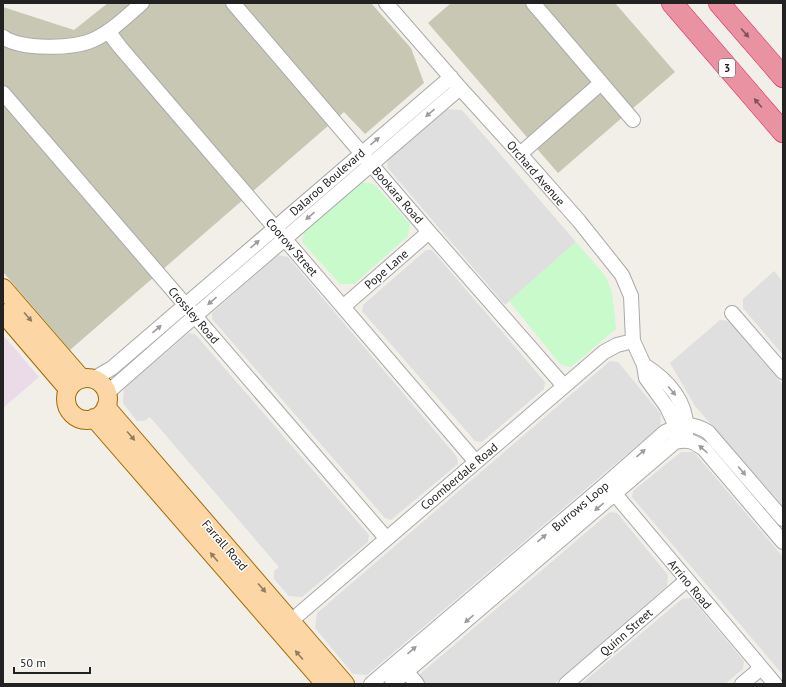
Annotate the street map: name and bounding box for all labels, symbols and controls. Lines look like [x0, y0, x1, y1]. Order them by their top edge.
one-way arrow [740, 27, 749, 38]
road number: 3 [719, 59, 735, 77]
one-way arrow [753, 97, 762, 108]
one-way arrow [425, 109, 436, 118]
one-way arrow [370, 137, 380, 146]
street label: Orchard Avenue [504, 137, 568, 209]
street label: Dalaroo Boulevard [286, 145, 368, 219]
street label: Bookara Road [369, 164, 427, 226]
one-way arrow [305, 212, 316, 221]
street label: Coorow Street [263, 215, 321, 279]
one-way arrow [250, 240, 261, 249]
street label: Pope Lane [361, 246, 411, 292]
street label: Crossley Road [165, 284, 223, 346]
one-way arrow [206, 296, 217, 305]
one-way arrow [24, 312, 33, 322]
one-way arrow [151, 324, 162, 333]
one-way arrow [668, 386, 677, 396]
one-way arrow [127, 431, 136, 442]
street label: Coomberdale Road [417, 439, 501, 513]
one-way arrow [698, 445, 707, 454]
one-way arrow [636, 449, 646, 458]
one-way arrow [737, 466, 746, 476]
street label: Burrows Loop [548, 478, 612, 534]
one-way arrow [594, 503, 605, 512]
street label: Farrall Road [199, 517, 251, 573]
one-way arrow [537, 533, 548, 542]
one-way arrow [210, 552, 219, 561]
street label: Arrino Road [665, 556, 715, 612]
one-way arrow [257, 583, 266, 592]
street label: Quinn Street [597, 605, 655, 659]
one-way arrow [463, 614, 474, 623]
one-way arrow [406, 645, 417, 654]
scale bar [14, 649, 90, 675]
one-way arrow [295, 649, 304, 660]
text: 50 m [20, 655, 46, 670]

